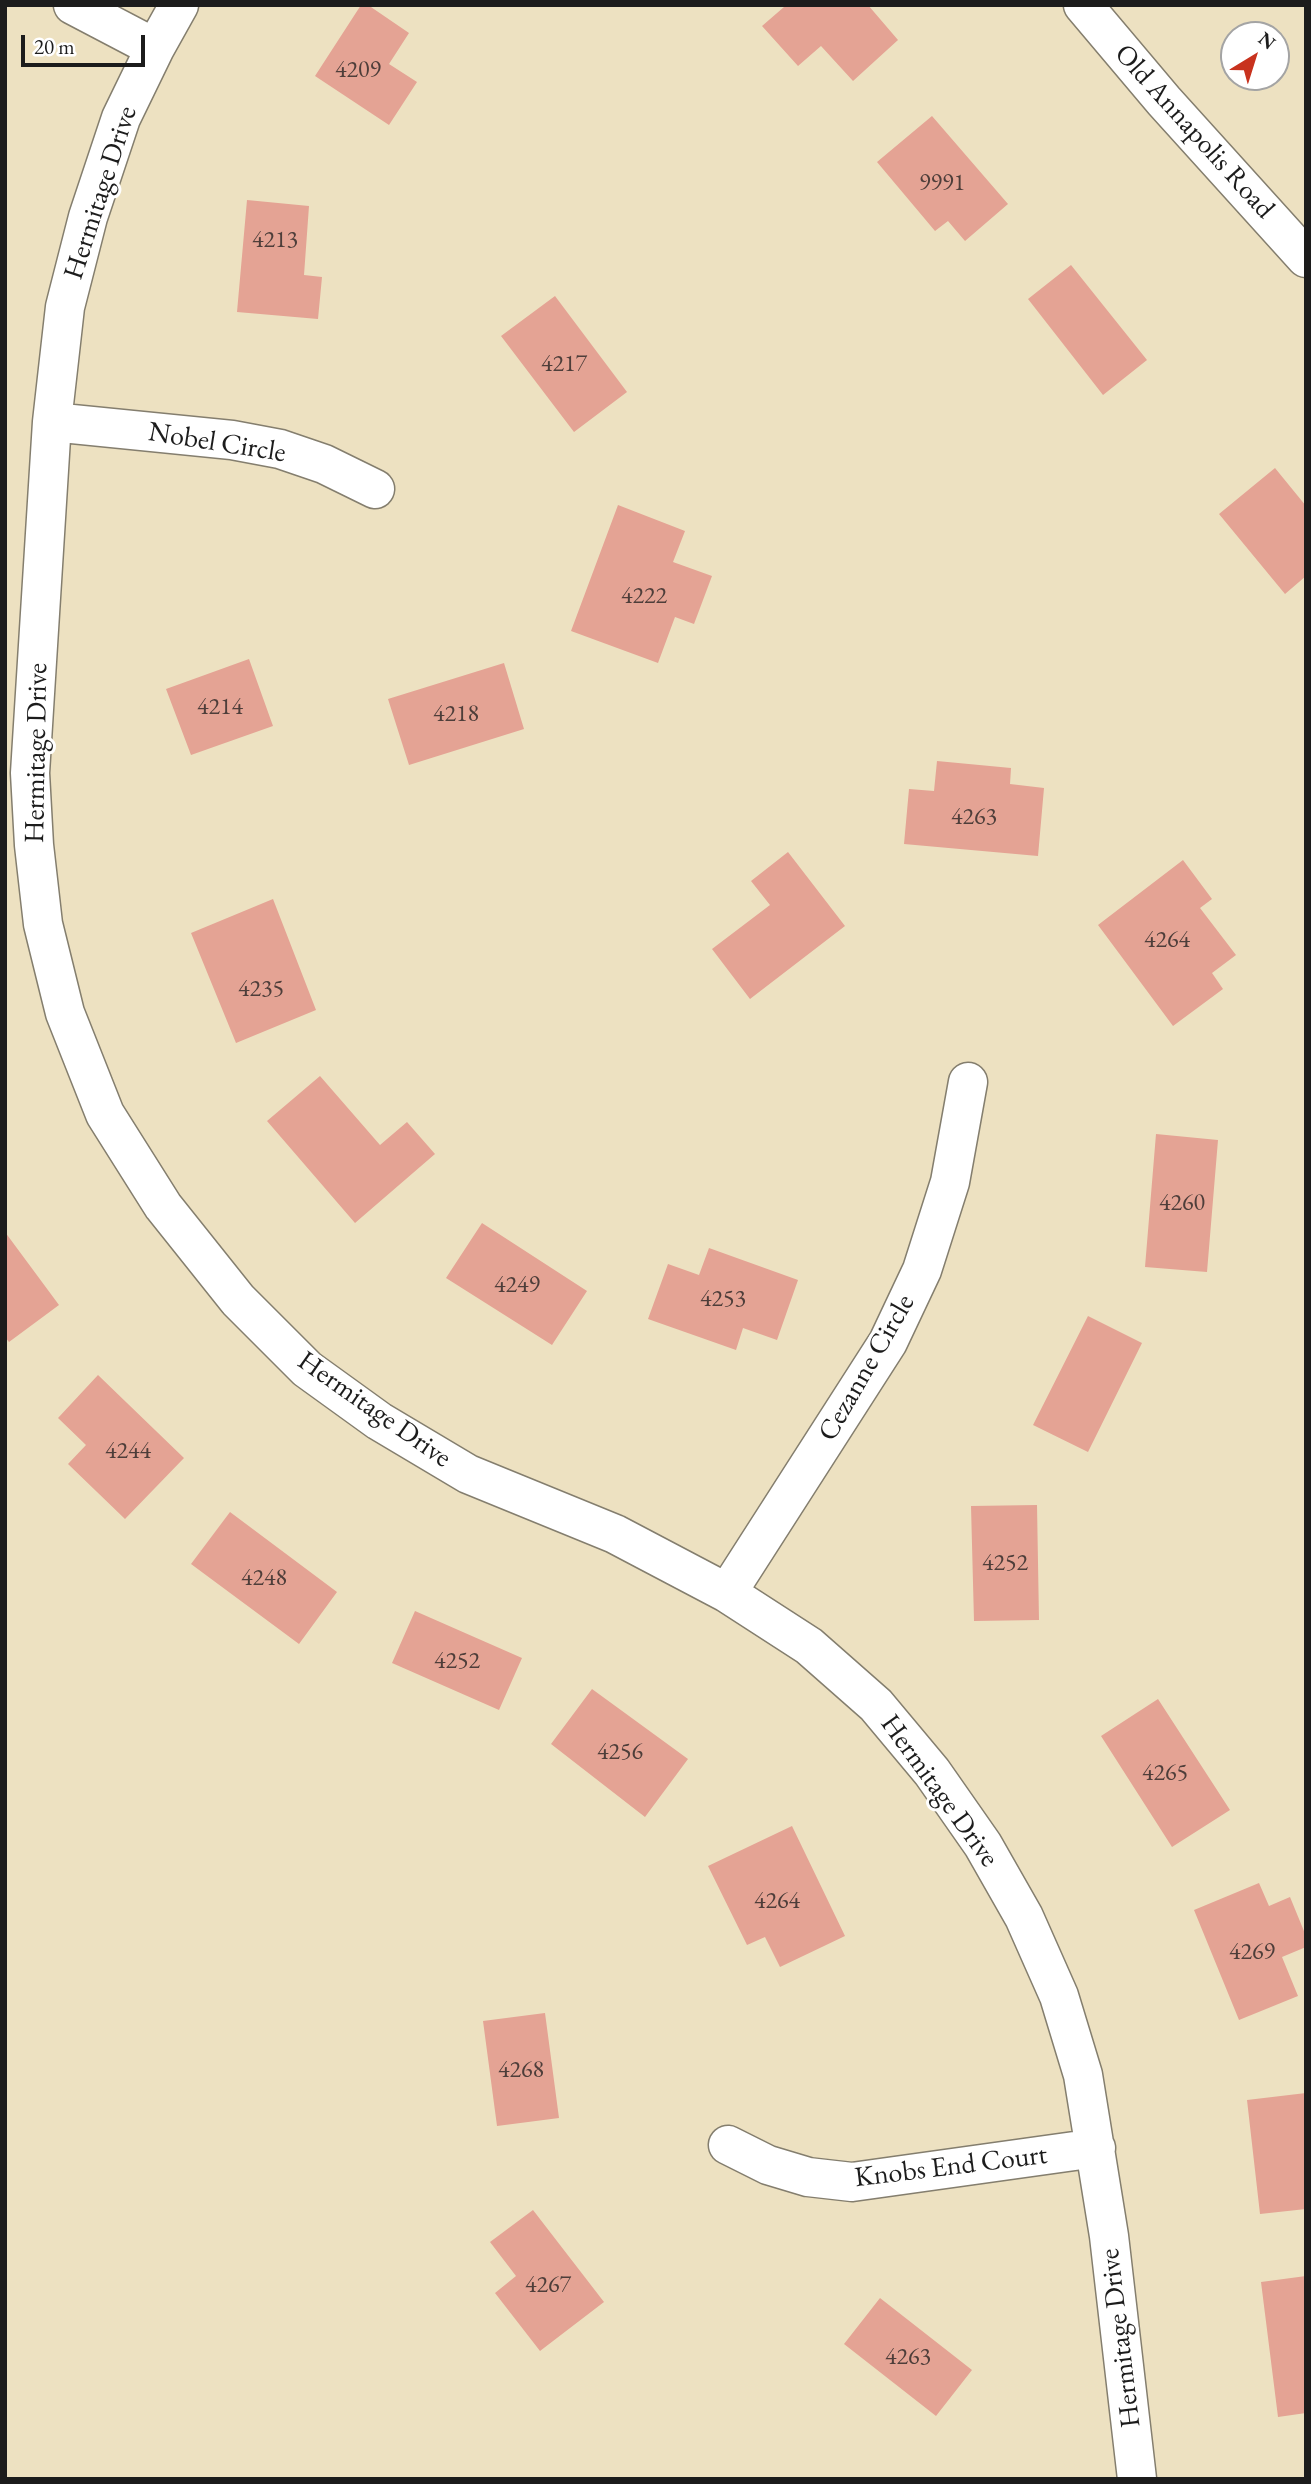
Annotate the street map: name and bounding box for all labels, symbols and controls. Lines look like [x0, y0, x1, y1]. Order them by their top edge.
scale bar [24, 21, 149, 65]
north arrow [1220, 21, 1290, 91]
text: N [1253, 26, 1281, 55]
text: 20 m [34, 33, 75, 60]
street label: Old Annapolis Road [1107, 38, 1281, 226]
house number: 4209 [335, 56, 381, 84]
street label: Hermitage Drive [57, 102, 145, 284]
house number: 9991 [919, 169, 965, 197]
house number: 4213 [252, 226, 298, 254]
house number: 4217 [541, 350, 587, 378]
street label: Nobel Circle [146, 416, 288, 470]
house number: 4222 [621, 582, 667, 610]
street label: Hermitage Drive [19, 663, 55, 843]
house number: 4214 [197, 693, 243, 721]
house number: 4218 [433, 700, 479, 728]
house number: 4263 [951, 803, 997, 831]
house number: 4264 [1144, 926, 1190, 954]
house number: 4235 [238, 975, 284, 1003]
house number: 4260 [1159, 1189, 1205, 1217]
house number: 4249 [494, 1271, 540, 1299]
house number: 4253 [700, 1285, 746, 1313]
street label: Cezanne Circle [812, 1289, 922, 1447]
street label: Hermitage Drive [291, 1345, 457, 1475]
house number: 4244 [105, 1437, 151, 1465]
house number: 4252 [982, 1549, 1028, 1577]
house number: 4248 [241, 1564, 287, 1592]
house number: 4252 [434, 1647, 480, 1675]
street label: Hermitage Drive [872, 1708, 1006, 1874]
house number: 4256 [597, 1738, 643, 1766]
house number: 4265 [1142, 1759, 1188, 1787]
house number: 4264 [754, 1887, 800, 1915]
house number: 4269 [1229, 1938, 1275, 1966]
house number: 4268 [498, 2056, 544, 2084]
street label: Knobs End Court [853, 2139, 1049, 2195]
street label: Hermitage Drive [1093, 2247, 1149, 2429]
house number: 4267 [525, 2271, 571, 2299]
house number: 4263 [885, 2343, 931, 2371]

